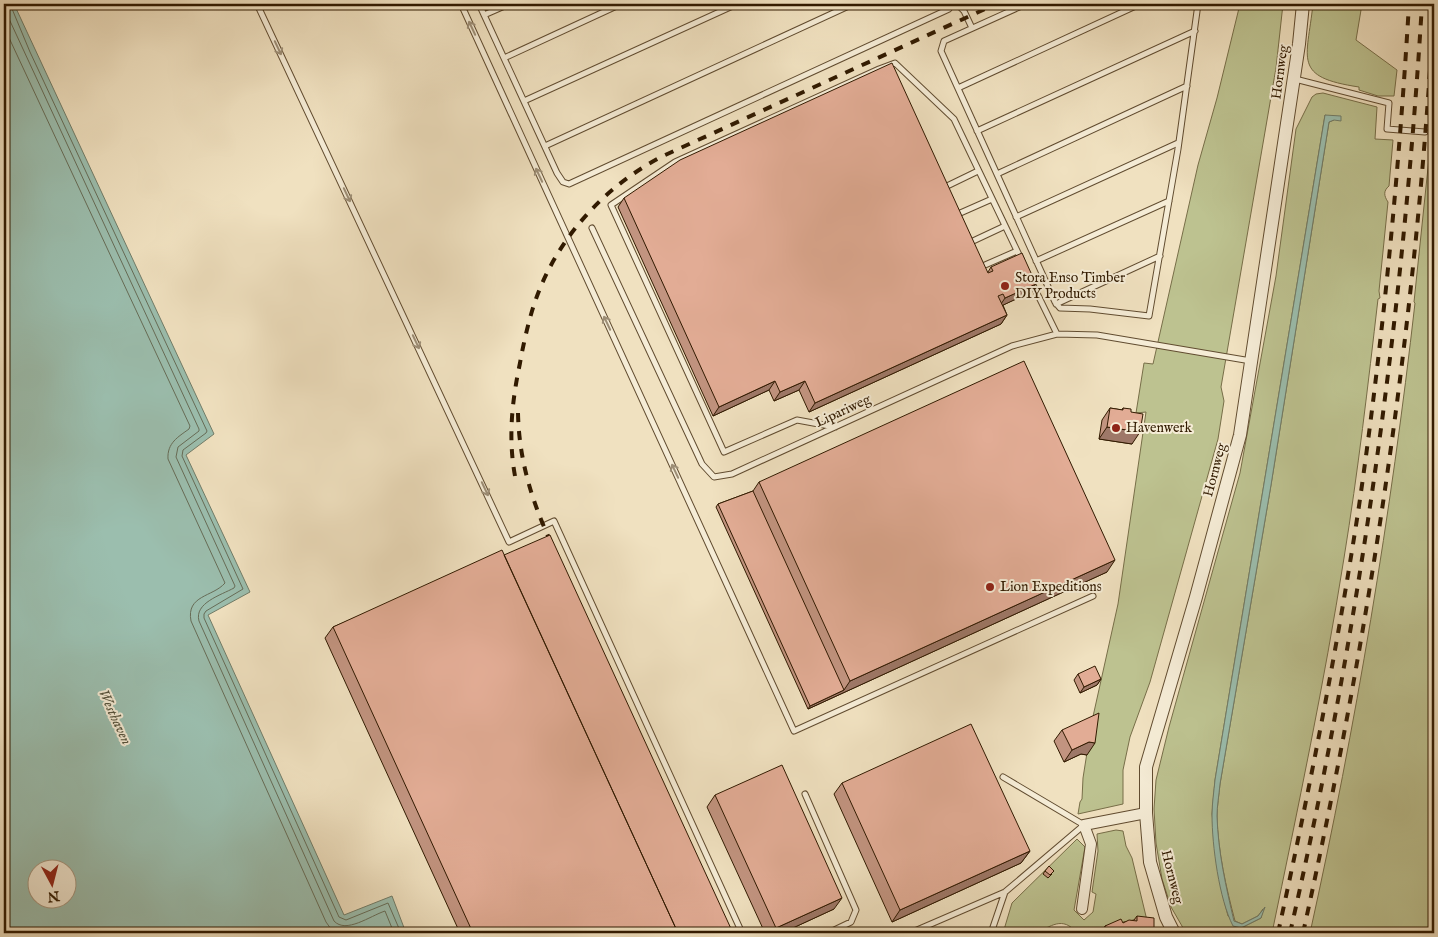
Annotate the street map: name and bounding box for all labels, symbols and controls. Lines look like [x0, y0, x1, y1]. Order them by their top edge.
one-way arrow [466, 21, 476, 36]
one-way arrow [273, 40, 283, 55]
street label: Hornweg [1267, 43, 1293, 100]
one-way arrow [534, 168, 544, 183]
one-way arrow [342, 187, 352, 202]
place label: Stora Enso Timber DIY Products [1015, 269, 1125, 303]
marker: Stora Enso Timber DIY Products [999, 280, 1011, 292]
one-way arrow [602, 316, 612, 331]
one-way arrow [411, 334, 421, 349]
street label: Lipariweg [812, 390, 874, 432]
place label: Havenwerk [1126, 419, 1192, 437]
marker: Havenwerk [1110, 422, 1122, 434]
street label: Hornweg [1199, 441, 1231, 499]
one-way arrow [670, 464, 680, 479]
one-way arrow [480, 481, 490, 496]
place label: Lion Expeditions [1000, 578, 1102, 596]
marker: Lion Expeditions [984, 581, 996, 593]
water label: Westhaven [94, 686, 136, 748]
street label: Hornweg [1157, 848, 1187, 906]
north arrow [28, 860, 78, 910]
text: N [46, 886, 62, 906]

